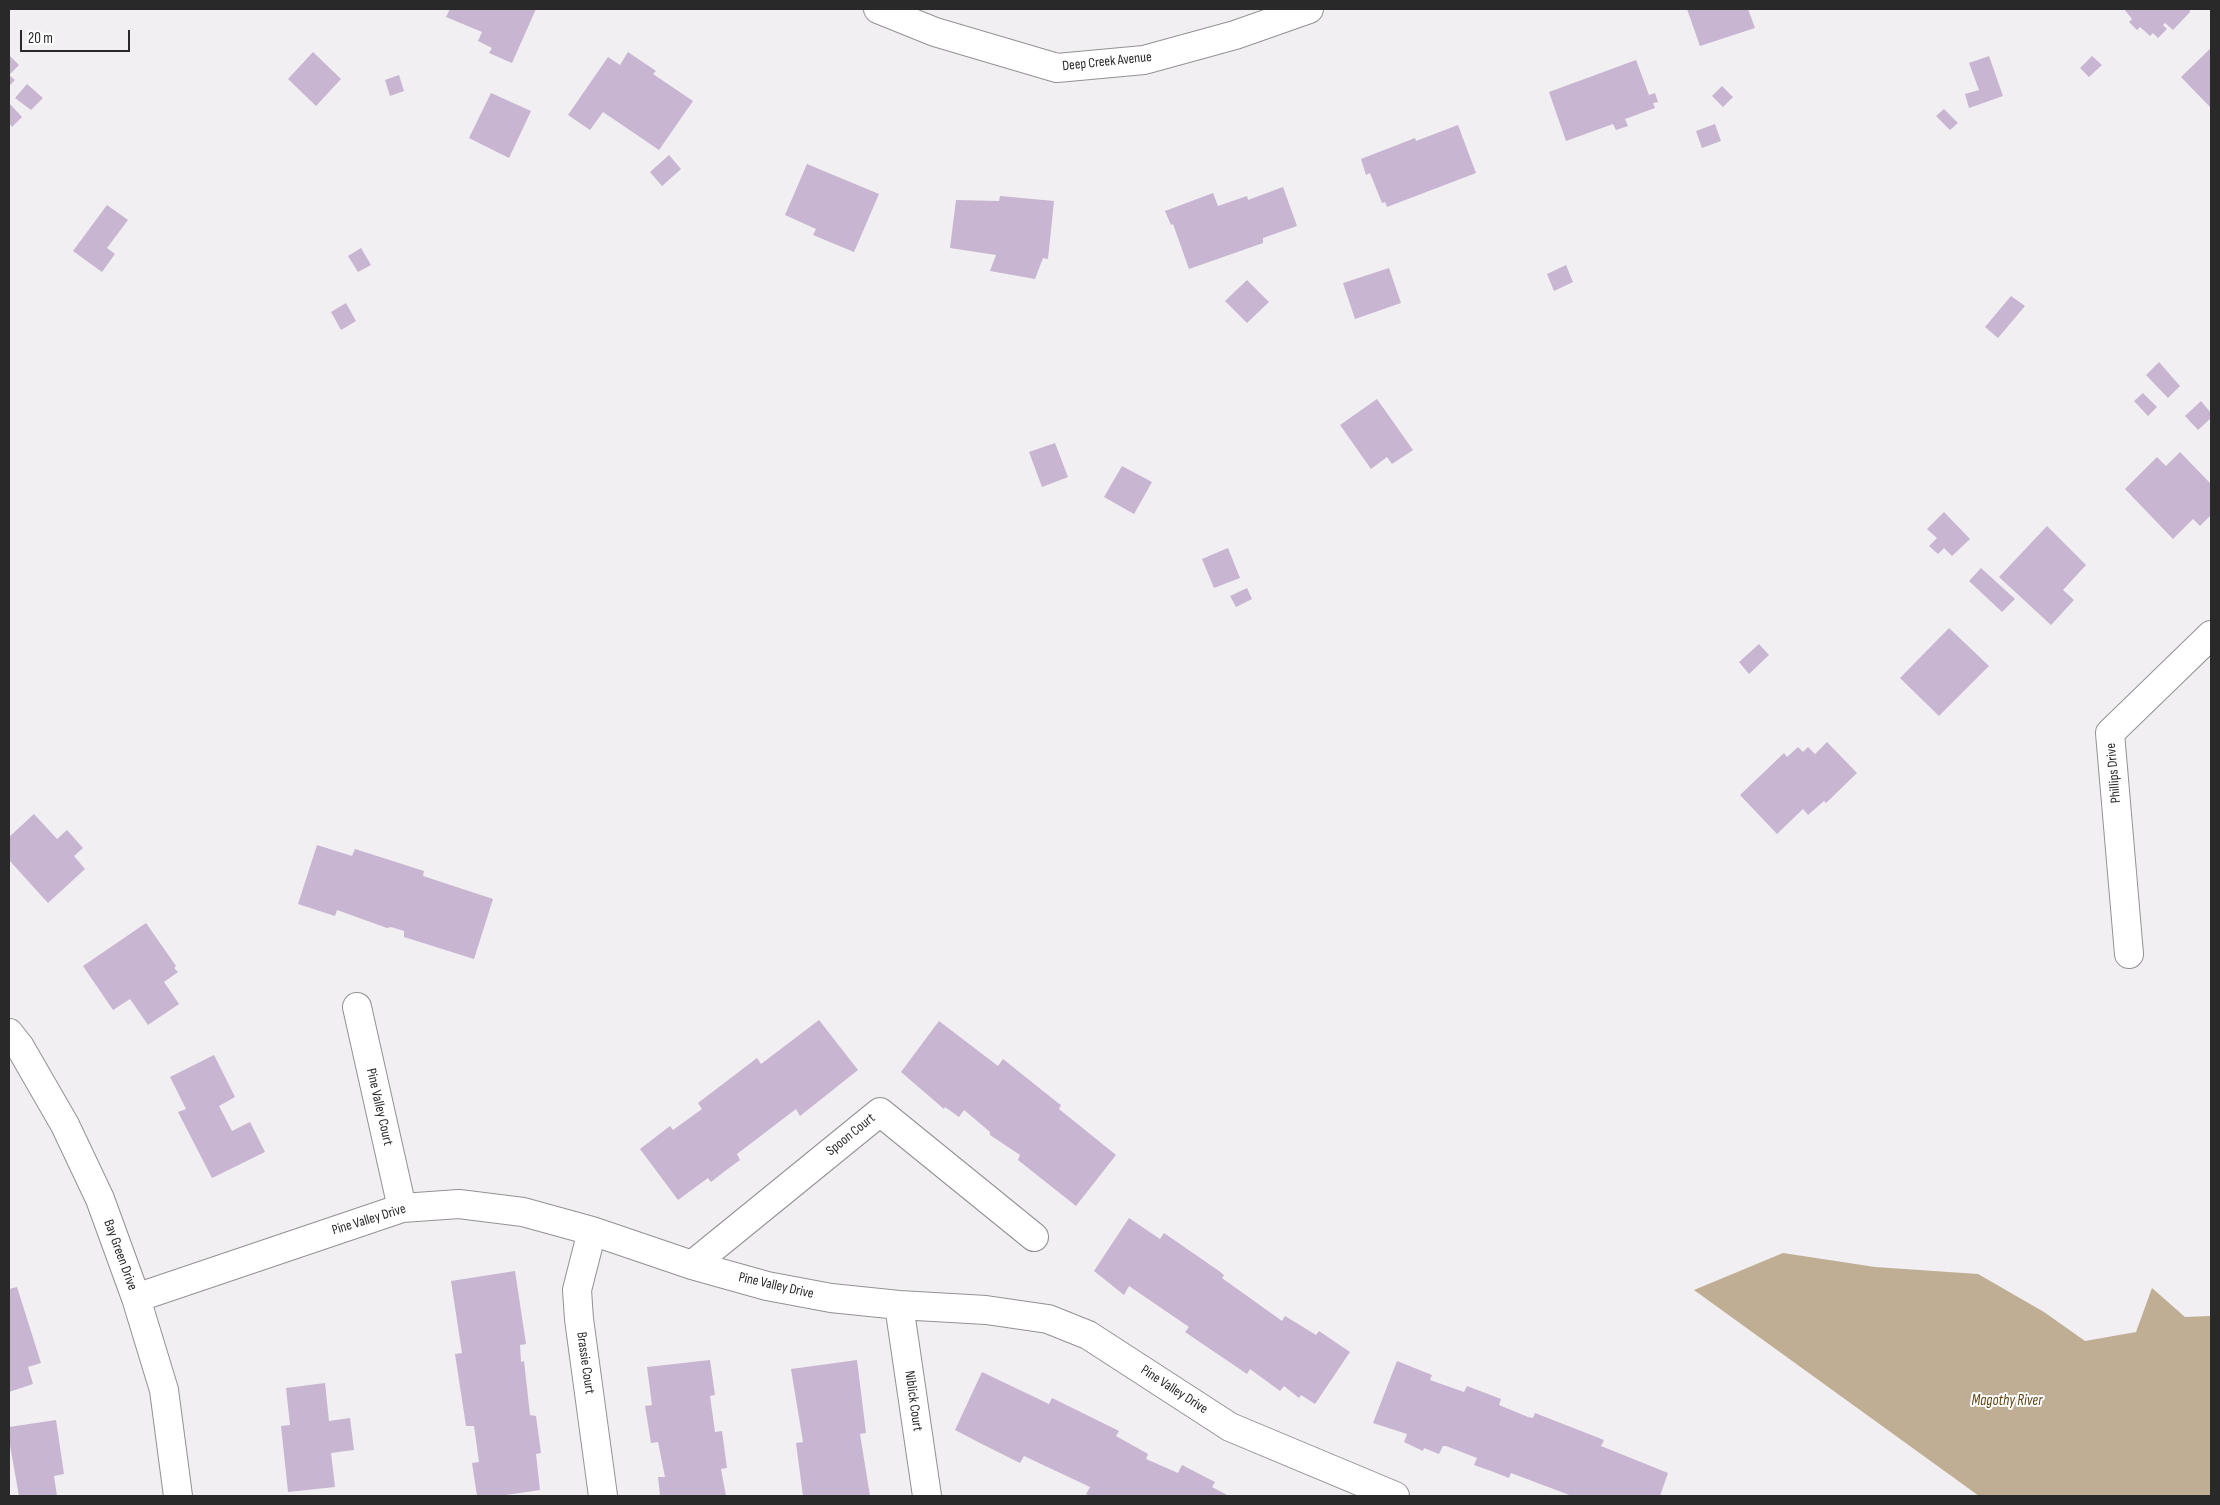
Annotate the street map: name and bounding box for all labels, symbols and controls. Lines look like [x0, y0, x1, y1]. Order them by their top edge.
scale bar [22, 20, 132, 52]
text: 20 m [28, 29, 53, 48]
street label: Deep Creek Avenue [1061, 49, 1153, 75]
street label: Phillips Drive [2103, 742, 2125, 804]
street label: Pine Valley Court [362, 1067, 396, 1147]
street label: Spoon Court [823, 1110, 879, 1160]
street label: Pine Valley Drive [330, 1201, 408, 1239]
street label: Bay Green Drive [99, 1217, 141, 1293]
street label: Pine Valley Drive [737, 1269, 815, 1303]
street label: Brassie Court [572, 1331, 598, 1395]
street label: Pine Valley Drive [1137, 1362, 1211, 1418]
street label: Niblick Court [900, 1370, 926, 1432]
water label: Magothy River [1972, 1392, 2042, 1410]

